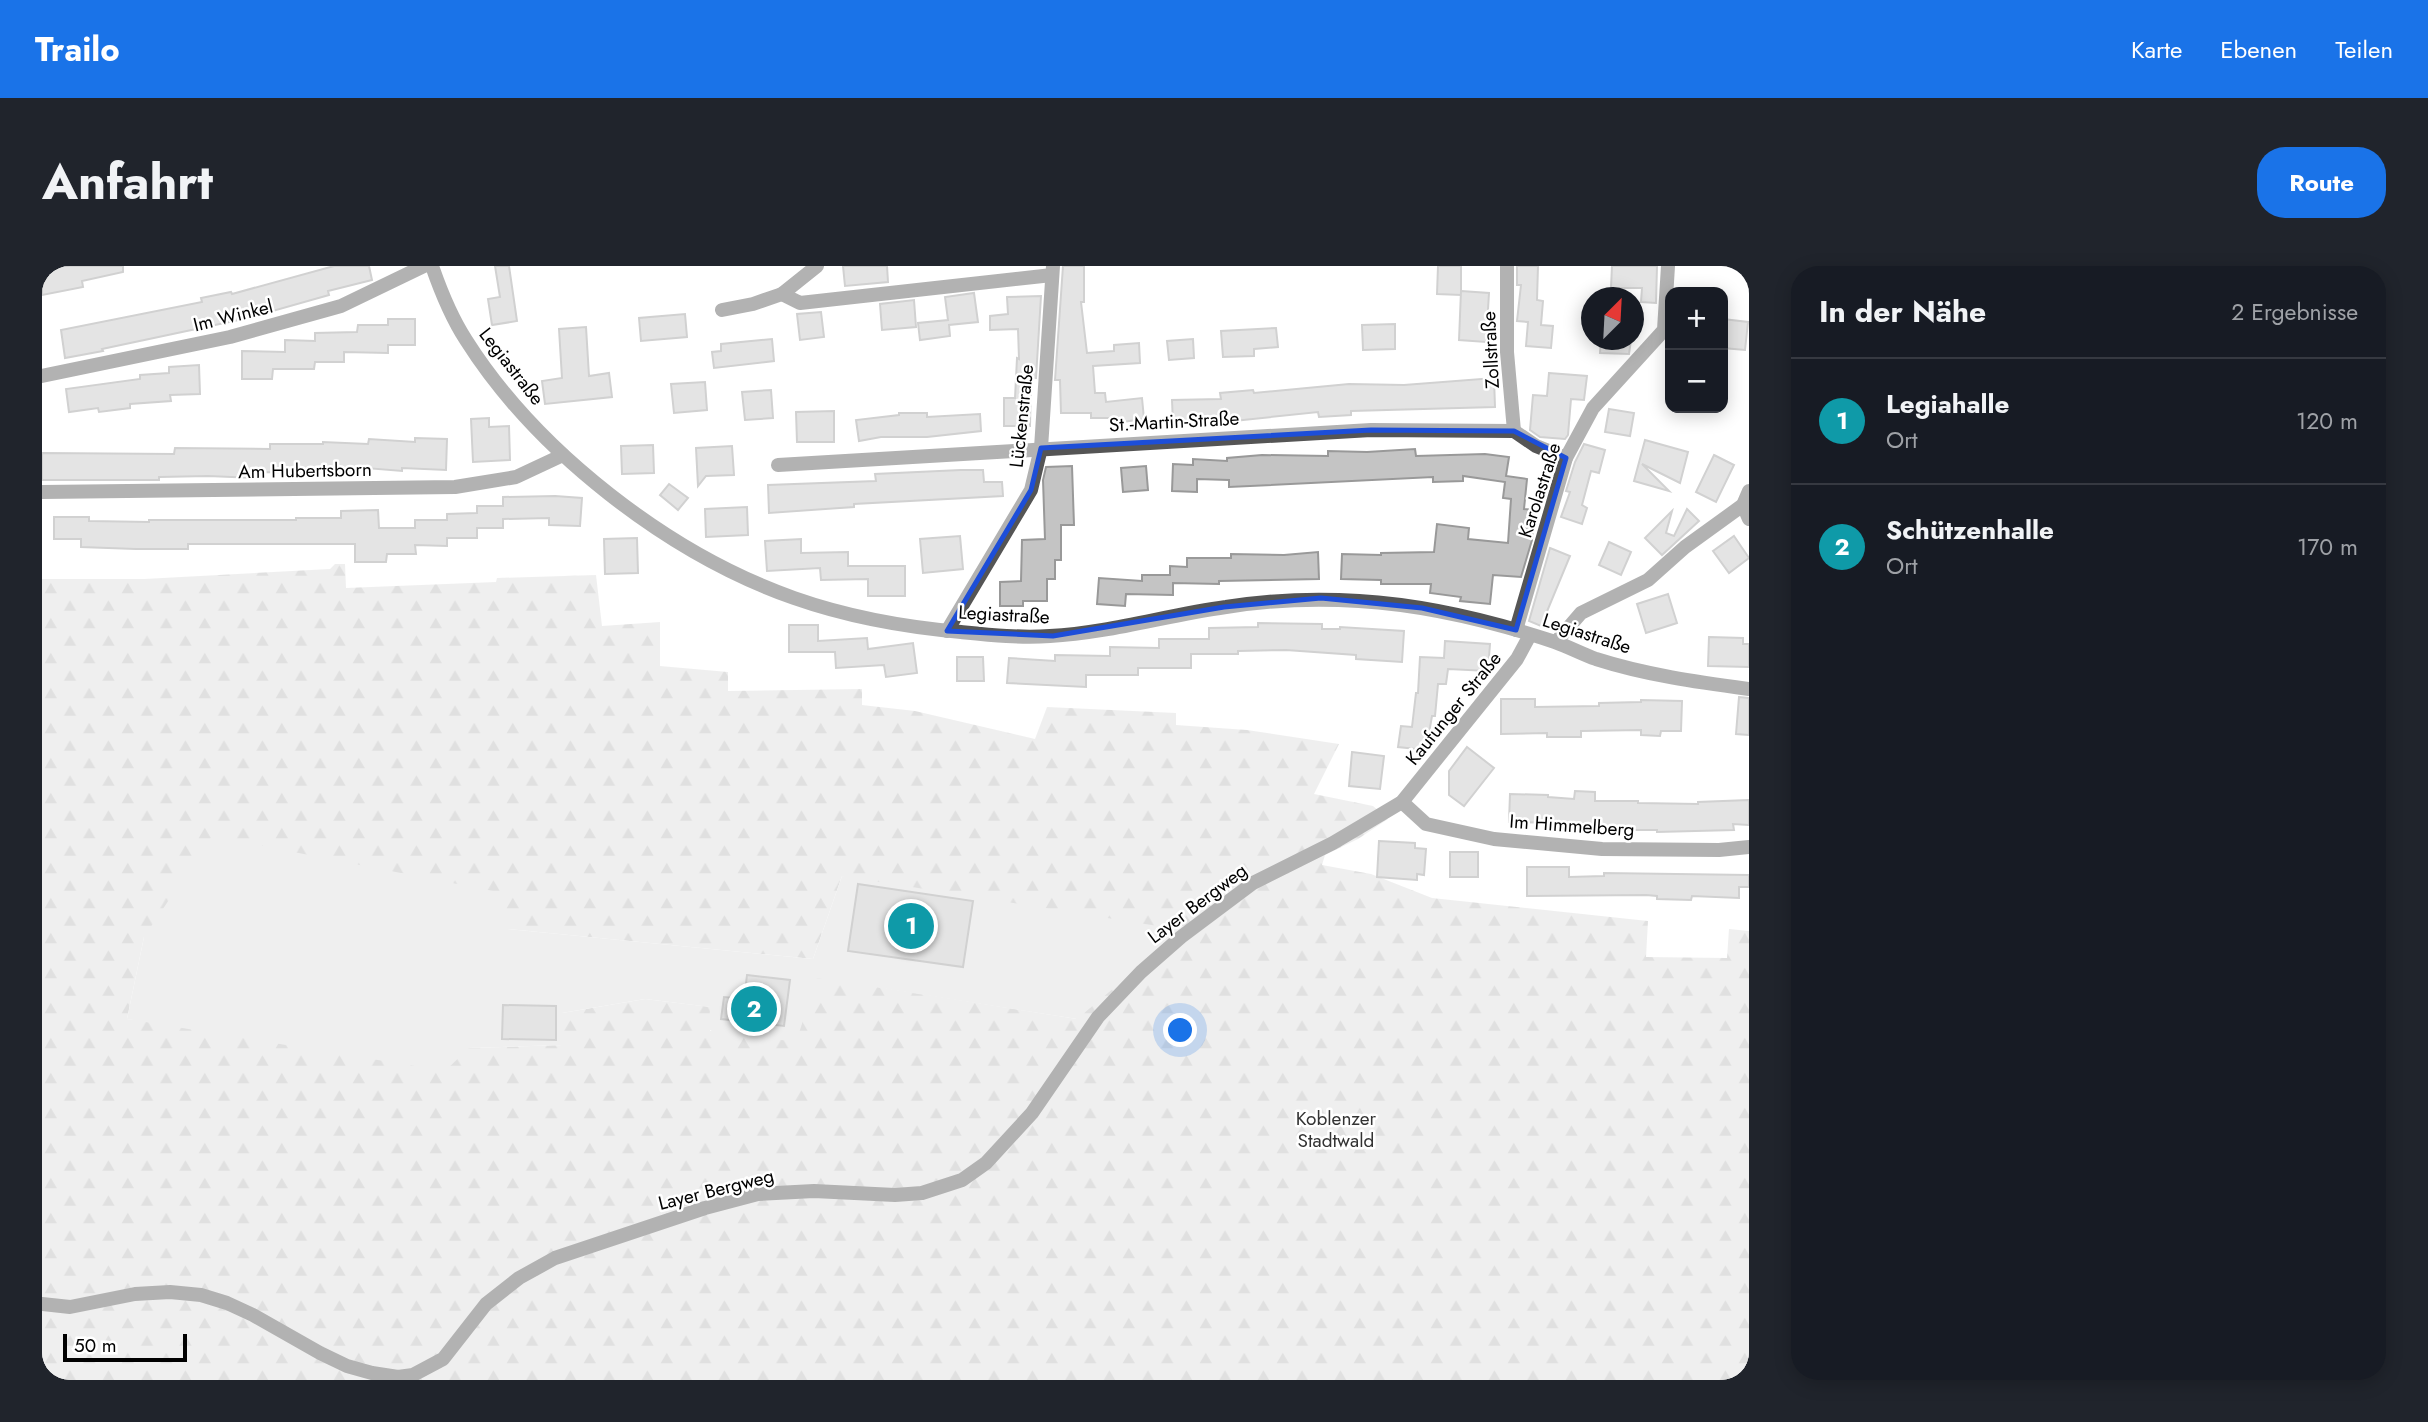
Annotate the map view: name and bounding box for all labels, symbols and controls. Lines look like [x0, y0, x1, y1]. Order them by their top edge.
text: Trailo [35, 26, 120, 73]
text: Karte [2131, 32, 2182, 67]
text: Ebenen [2220, 32, 2297, 67]
text: Teilen [2335, 32, 2393, 67]
text: Anfahrt [42, 147, 213, 217]
button: Route [2257, 147, 2386, 218]
north arrow [1581, 287, 1644, 350]
map controls [1665, 287, 1728, 413]
button: + [1665, 287, 1728, 350]
text: In der Nähe [1819, 290, 1986, 333]
street label: Im Winkel [190, 293, 276, 338]
text: 2 Ergebnisse [2231, 295, 2358, 329]
street label: Zollstraße [1475, 310, 1506, 389]
street label: Legiastraße [473, 322, 551, 411]
button: − [1665, 350, 1728, 413]
street label: Lückenstraße [1003, 363, 1040, 469]
text: Legiahalle [1886, 385, 2009, 423]
text: 1 [1836, 404, 1848, 438]
text: 120 m [2296, 404, 2358, 438]
street label: St.-Martin-Straße [1108, 405, 1240, 438]
text: Ort [1886, 423, 1918, 457]
street label: Karolastraße [1511, 439, 1568, 541]
street label: Am Hubertsborn [238, 456, 372, 485]
text: Schützenhalle [1886, 511, 2054, 549]
text: 2 [1834, 530, 1850, 564]
text: 170 m [2297, 530, 2358, 564]
text: Ort [1886, 549, 1918, 583]
street label: Legiastraße [958, 599, 1051, 630]
street label: Legiastraße [1539, 606, 1635, 661]
street label: Kaufunger Straße [1399, 646, 1508, 771]
street label: Im Himmelberg [1509, 808, 1635, 843]
street label: Layer Bergweg [1142, 857, 1253, 950]
pin: 1 [888, 900, 934, 952]
pin: 2 [731, 983, 777, 1035]
your location [1163, 1013, 1197, 1047]
park label: Koblenzer Stadtwald [1296, 1105, 1377, 1154]
street label: Layer Bergweg [655, 1162, 777, 1217]
scale bar [63, 1331, 187, 1363]
text: 50 m [74, 1332, 117, 1359]

